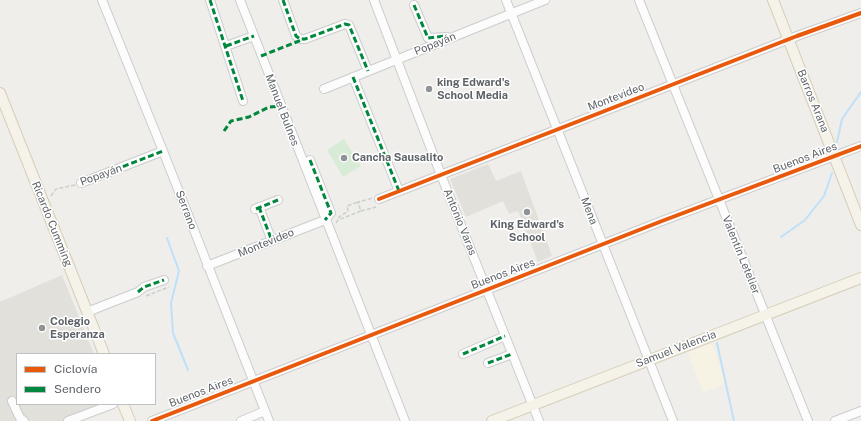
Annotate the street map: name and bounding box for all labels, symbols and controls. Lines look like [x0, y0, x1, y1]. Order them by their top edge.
street label: Popayán [412, 30, 458, 58]
street label: Barros Arana [794, 68, 832, 134]
street label: Manuel Bulnes [262, 72, 302, 148]
place label: king Edward's School Media [437, 76, 510, 102]
street label: Montevideo [586, 80, 646, 114]
marker: king Edward's School Media [424, 84, 434, 94]
street label: Buenos Aires [771, 140, 839, 176]
place label: Cancha Sausalito [352, 151, 443, 165]
marker: Cancha Sausalito [339, 153, 349, 163]
street label: Popayán [78, 161, 124, 189]
street label: Ricardo Cumming [29, 179, 75, 269]
street label: Antonio Varas [441, 187, 479, 257]
street label: Serrano [173, 189, 199, 231]
street label: Mena [578, 195, 600, 227]
marker: King Edward's School [522, 207, 532, 217]
street label: Valentín Letelier [719, 214, 763, 296]
place label: King Edward's School [490, 218, 564, 244]
street label: Montevideo [236, 226, 296, 260]
street label: Buenos Aires [469, 256, 537, 292]
place label: Colegio Esperanza [50, 315, 105, 341]
marker: Colegio Esperanza [37, 323, 47, 333]
street label: Samuel Valencia [634, 328, 718, 370]
legend [16, 353, 156, 405]
text: Ciclovía [54, 362, 97, 376]
street label: Buenos Aires [167, 374, 235, 410]
text: Sendero [54, 382, 101, 396]

